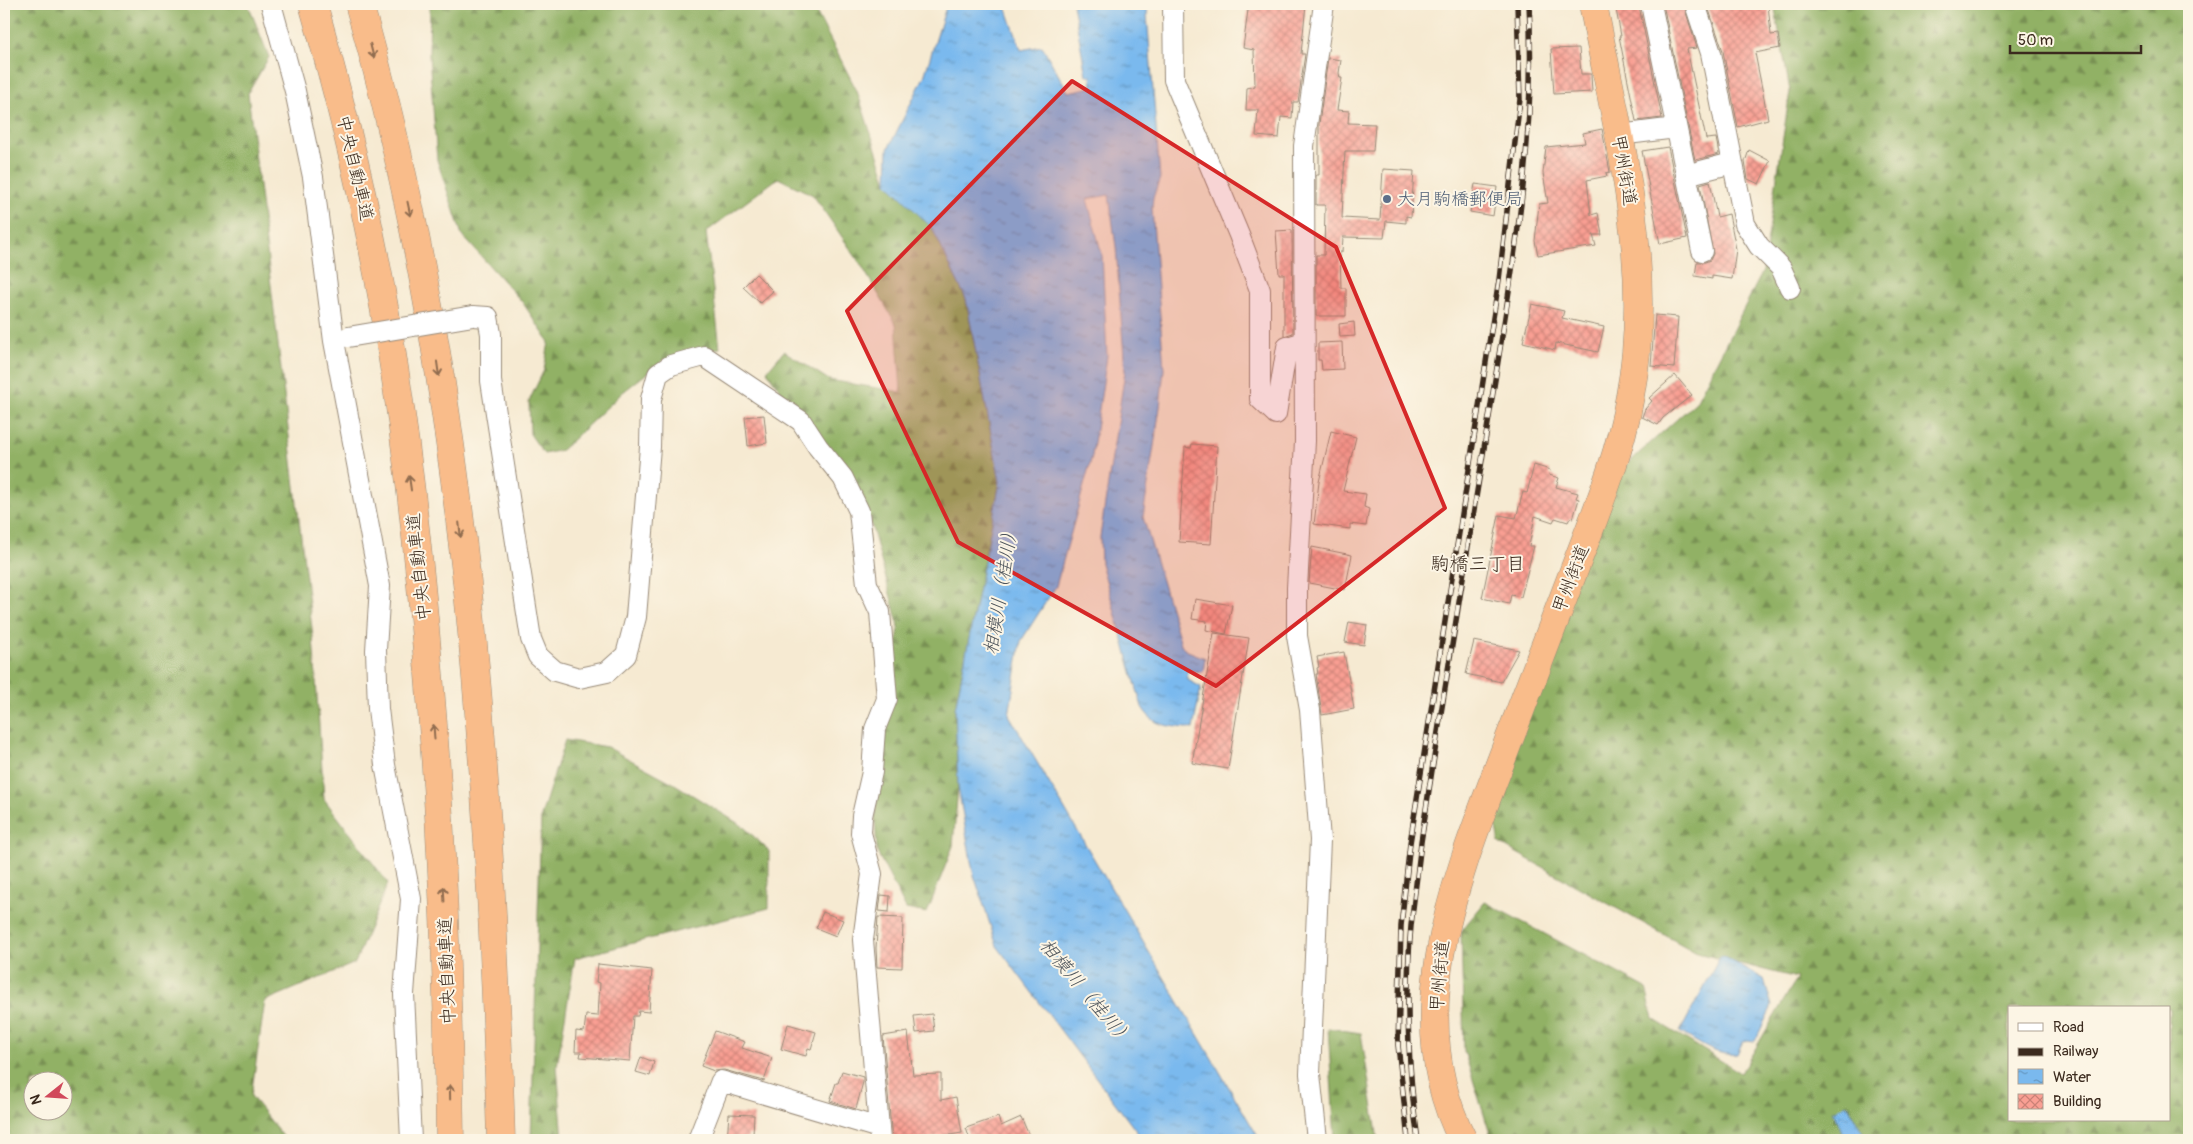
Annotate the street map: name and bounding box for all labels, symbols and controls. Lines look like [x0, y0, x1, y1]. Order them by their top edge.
scale bar [2010, 22, 2142, 54]
text: 50 m [2018, 31, 2053, 50]
one-way arrow [368, 42, 377, 58]
street label: 中央自動車道 [332, 113, 378, 223]
street label: 甲州街道 [1606, 133, 1642, 207]
place label: 大月駒橋郵便局 [1397, 188, 1523, 211]
marker: 大月駒橋郵便局 [1381, 193, 1393, 205]
one-way arrow [404, 201, 414, 217]
one-way arrow [433, 360, 443, 376]
one-way arrow [405, 475, 415, 491]
street label: 中央自動車道 [402, 512, 436, 622]
water label: 相模川（桂川） [979, 521, 1023, 657]
one-way arrow [455, 522, 465, 538]
street label: 甲州街道 [1547, 541, 1595, 617]
district label: 駒橋三丁目 [1430, 552, 1526, 576]
one-way arrow [429, 724, 438, 740]
one-way arrow [439, 886, 448, 902]
street label: 中央自動車道 [434, 917, 460, 1025]
water label: 相模川（桂川） [1034, 933, 1138, 1051]
street label: 甲州街道 [1425, 939, 1455, 1013]
legend [2008, 1006, 2170, 1122]
text: Road [2053, 1018, 2084, 1037]
text: Railway [2053, 1042, 2099, 1061]
text: Water [2053, 1068, 2092, 1087]
north arrow [22, 1072, 72, 1122]
one-way arrow [445, 1084, 454, 1100]
text: Building [2053, 1092, 2101, 1111]
text: N [27, 1093, 46, 1107]

